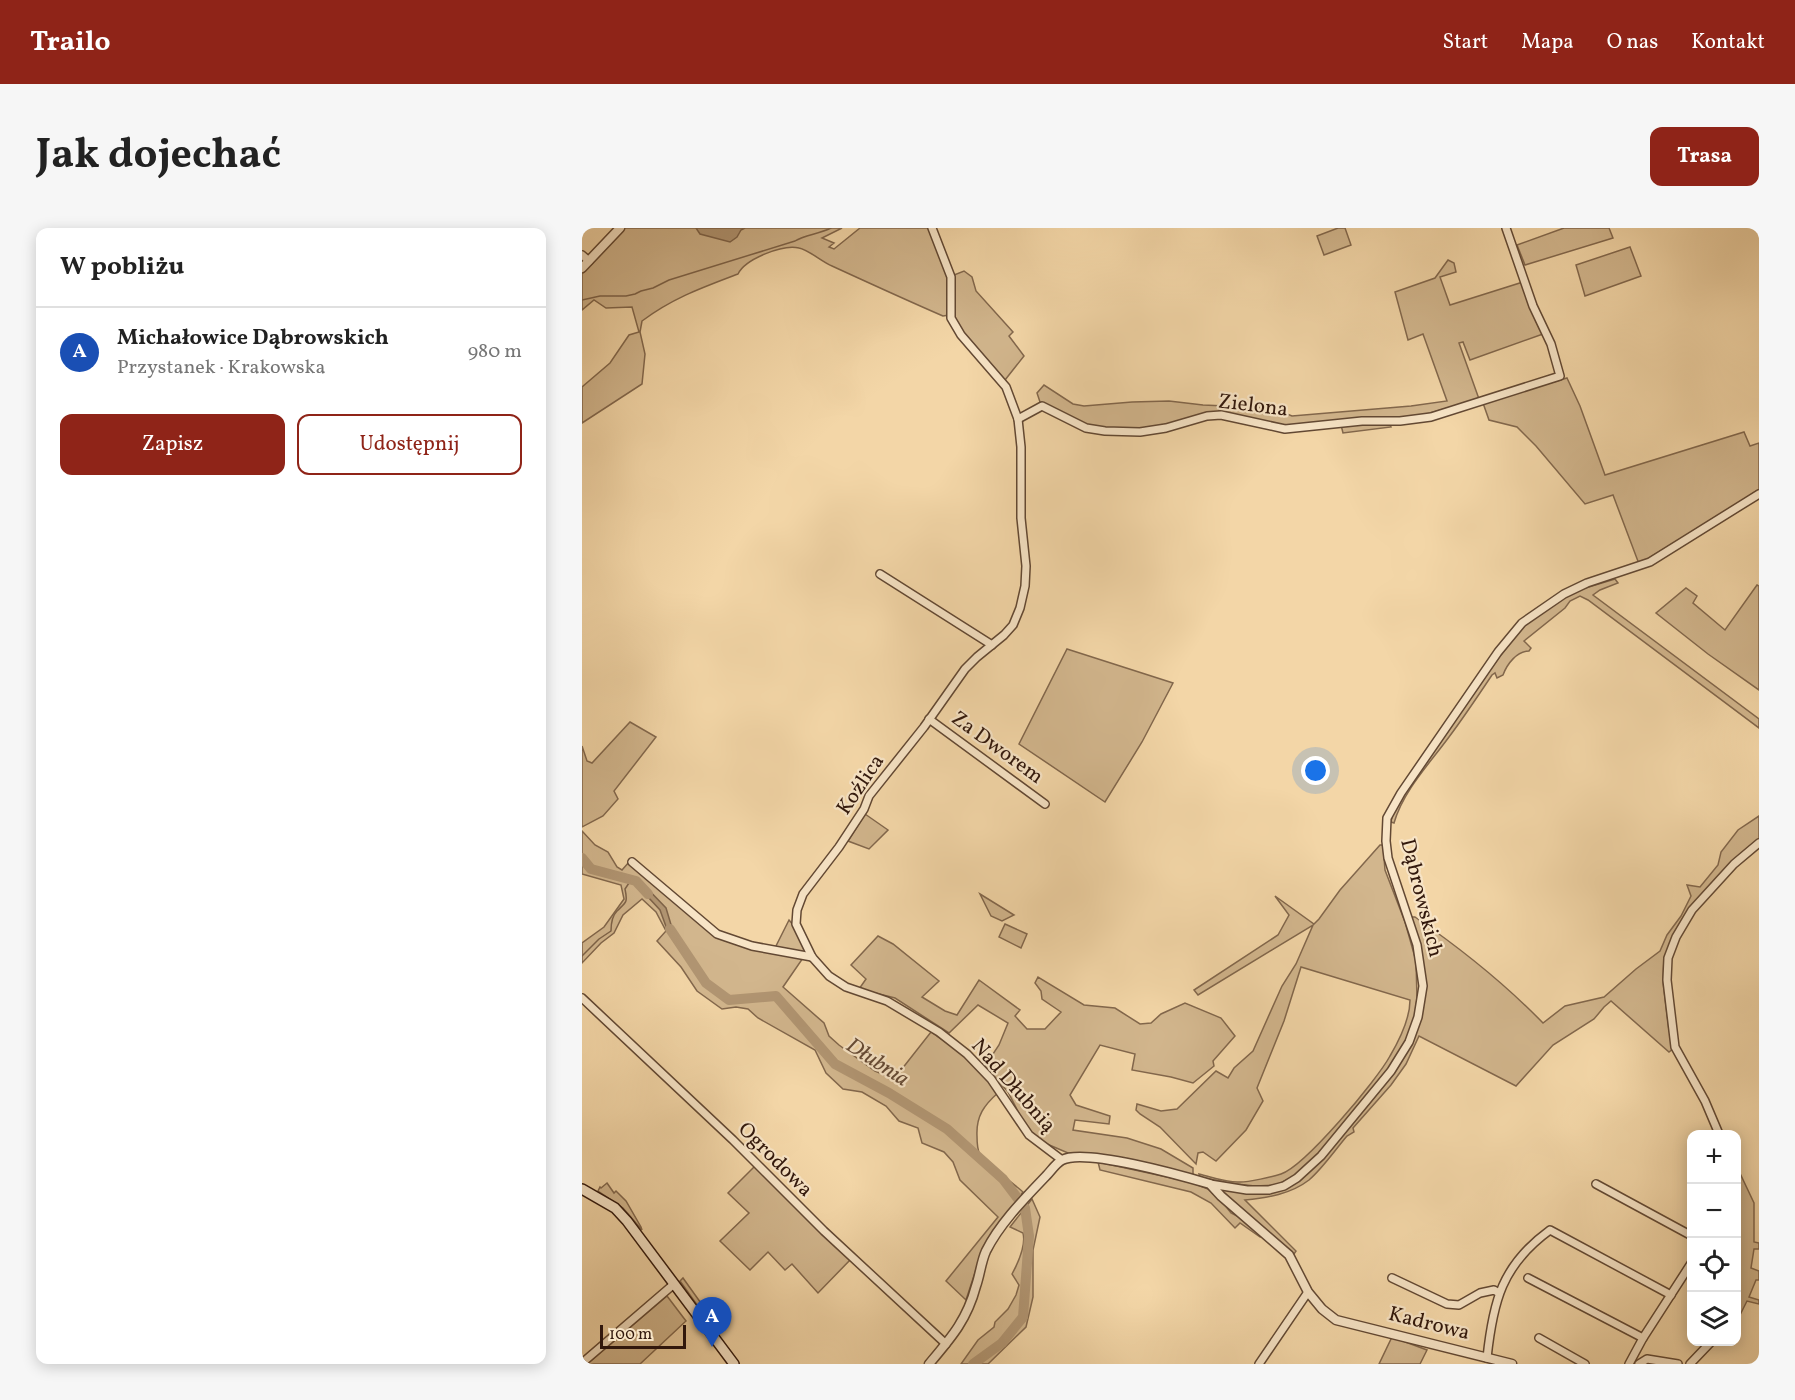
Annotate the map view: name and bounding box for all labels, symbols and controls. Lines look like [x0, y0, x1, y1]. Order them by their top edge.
text: Trailo [30, 23, 111, 62]
text: Start [1443, 28, 1488, 57]
text: Mapa [1521, 28, 1574, 57]
text: O nas [1607, 28, 1658, 57]
text: Kontakt [1691, 28, 1765, 57]
text: Jak dojechać [36, 127, 281, 186]
button: Trasa [1650, 127, 1759, 186]
text: W pobliżu [60, 249, 184, 285]
text: Michałowice Dąbrowskich [117, 323, 389, 354]
text: A [72, 338, 87, 366]
text: 980 m [468, 338, 522, 366]
text: Przystanek · Krakowska [117, 354, 325, 382]
street label: Zielona [1217, 387, 1289, 425]
button: Zapisz [60, 414, 285, 475]
button: Udostępnij [297, 414, 522, 475]
street label: Za Dworem [945, 705, 1049, 791]
street label: Koźlica [830, 749, 892, 821]
your location [1301, 756, 1330, 785]
street label: Dąbrowskich [1392, 836, 1450, 960]
water label: Dłubnia [839, 1031, 915, 1095]
street label: Nad Dłubnią [964, 1033, 1062, 1139]
street label: Ogrodowa [731, 1116, 819, 1204]
map controls [1687, 1130, 1741, 1346]
button: + [1687, 1130, 1741, 1184]
button: − [1687, 1184, 1741, 1238]
button: locate [1687, 1238, 1741, 1292]
button: layers [1687, 1292, 1741, 1346]
pin: A [692, 1298, 732, 1347]
street label: Kadrowa [1385, 1300, 1473, 1348]
scale bar [600, 1322, 686, 1350]
text: 100 m [609, 1324, 652, 1346]

